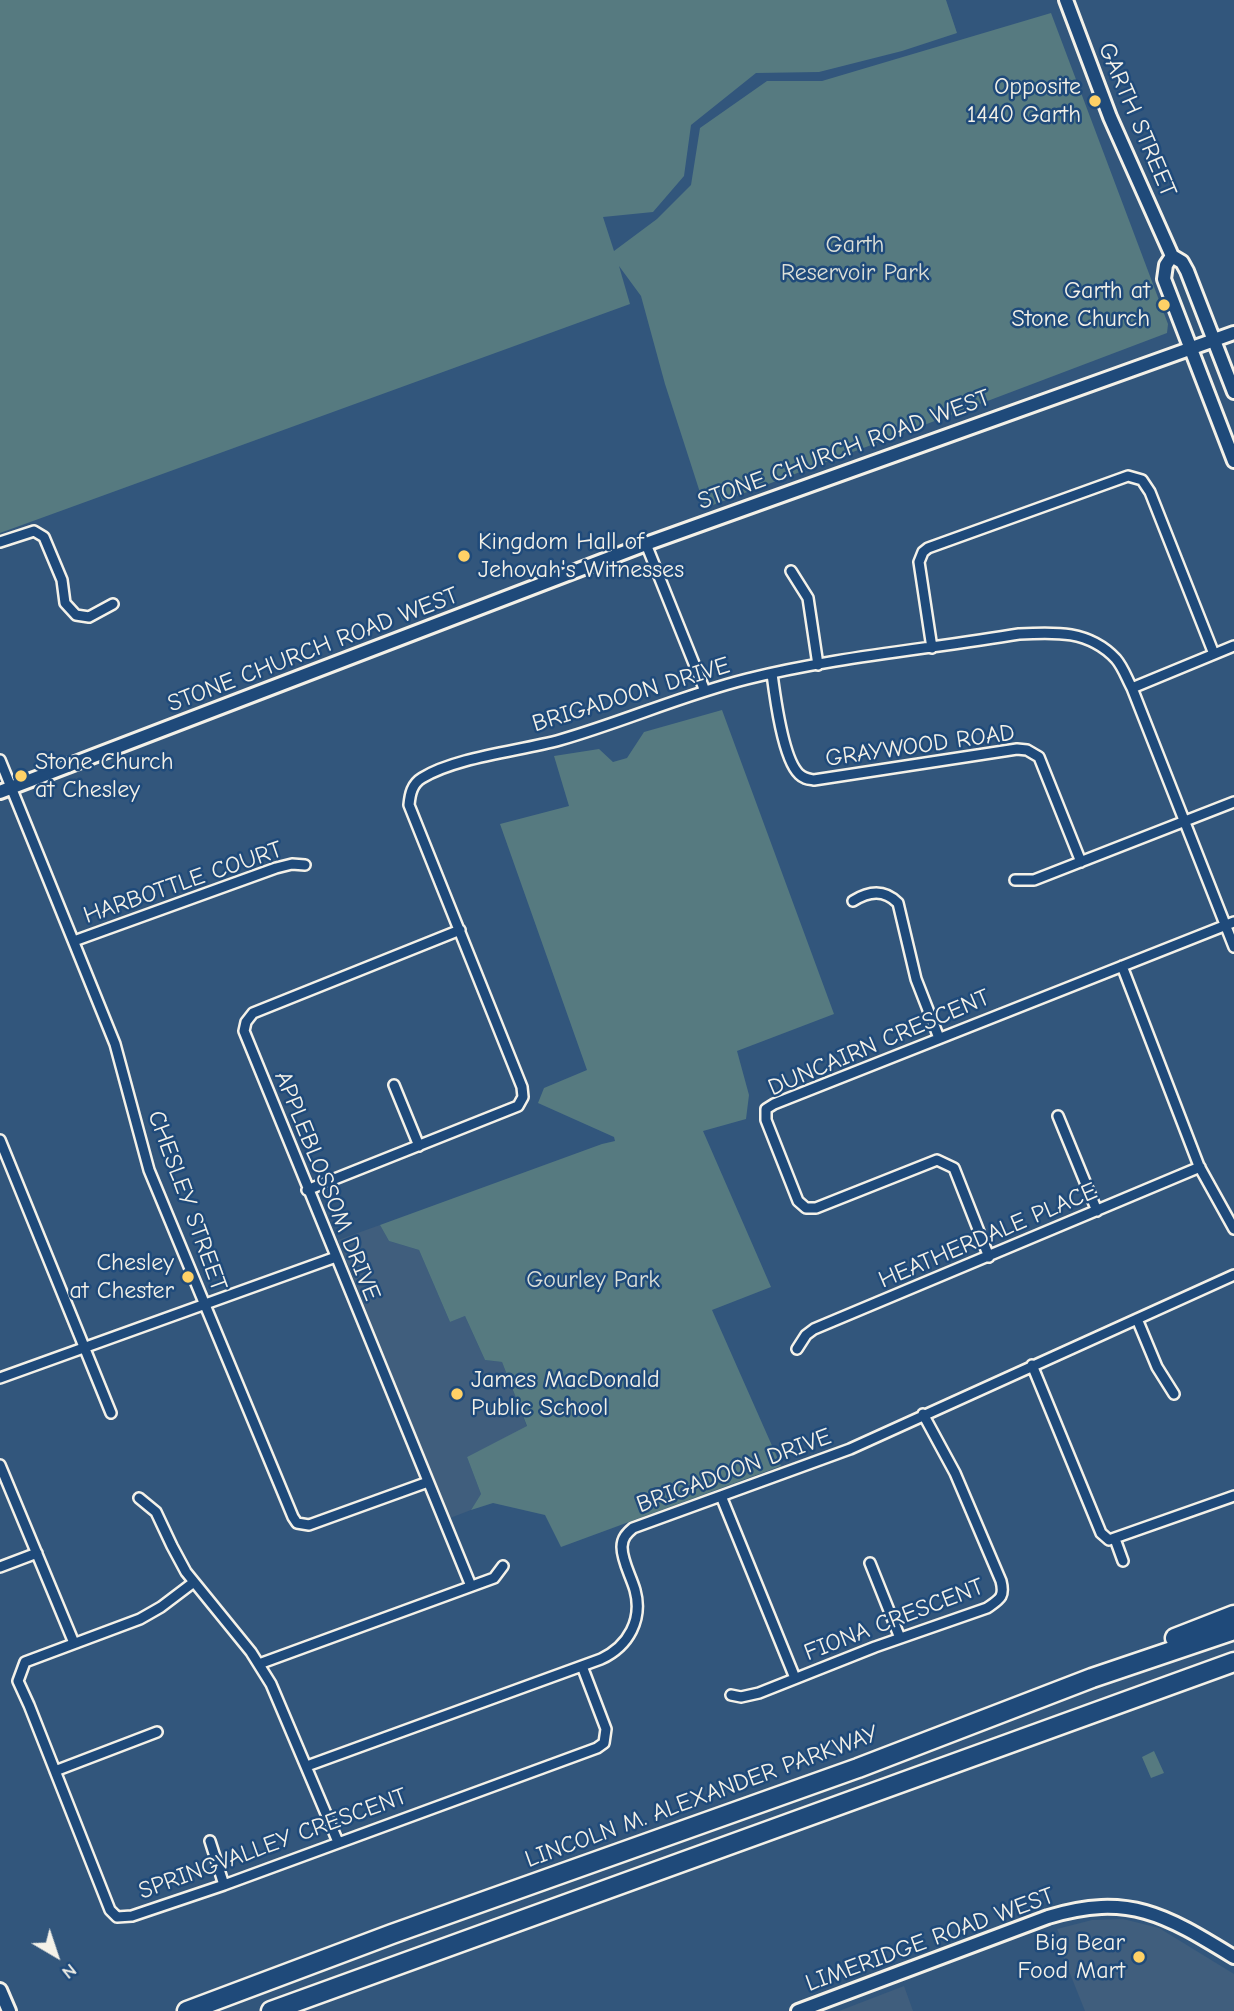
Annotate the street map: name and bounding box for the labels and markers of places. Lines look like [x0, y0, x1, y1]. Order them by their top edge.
place label: Opposite 1440 Garth [967, 73, 1081, 129]
marker: Opposite 1440 Garth [1087, 93, 1103, 109]
place label: Garth at Stone Church [1011, 277, 1150, 333]
marker: Garth at Stone Church [1156, 297, 1172, 313]
place label: Kingdom Hall of Jehovah's Witnesses [478, 528, 684, 584]
marker: Kingdom Hall of Jehovah's Witnesses [456, 548, 472, 564]
place label: Stone Church at Chesley [35, 748, 174, 804]
marker: Stone Church at Chesley [13, 768, 29, 784]
place label: Chesley at Chester [69, 1249, 174, 1305]
marker: Chesley at Chester [180, 1269, 196, 1285]
place label: James MacDonald Public School [471, 1366, 660, 1422]
marker: James MacDonald Public School [449, 1386, 465, 1402]
place label: Big Bear Food Mart [1018, 1929, 1125, 1985]
marker: Big Bear Food Mart [1131, 1949, 1147, 1965]

